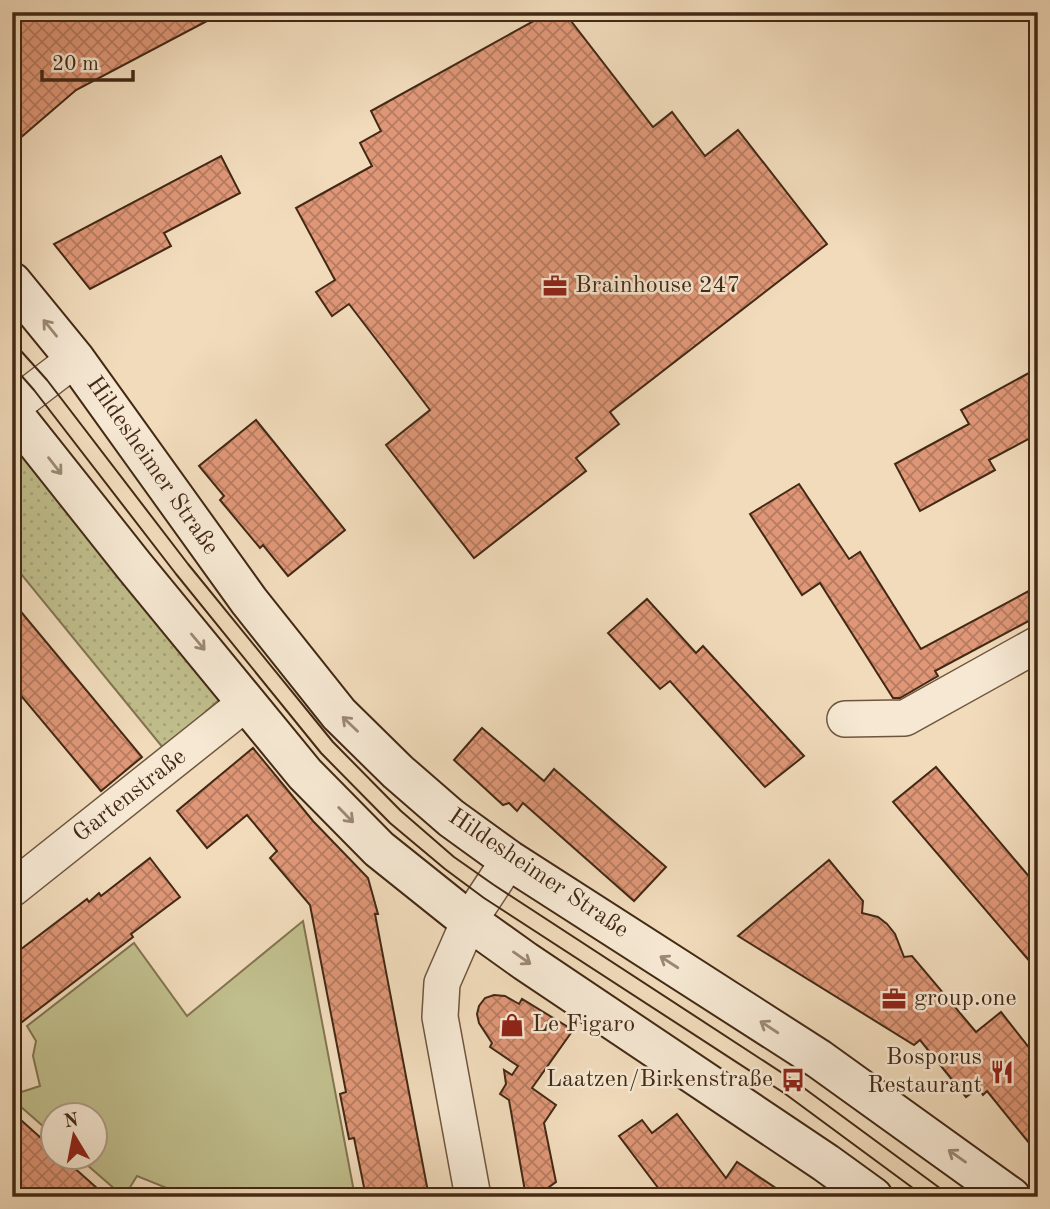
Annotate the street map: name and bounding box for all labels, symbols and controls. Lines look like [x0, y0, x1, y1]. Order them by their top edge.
scale bar [42, 38, 133, 82]
text: 20 m [52, 54, 99, 75]
office icon: Brainhouse 247 [541, 272, 569, 300]
place label: Brainhouse 247 [575, 274, 740, 298]
one-way arrow [43, 319, 58, 337]
street label: Hildesheimer Straße [81, 372, 223, 560]
one-way arrow [47, 456, 62, 474]
one-way arrow [190, 633, 206, 651]
one-way arrow [342, 716, 359, 733]
street label: Gartenstraße [69, 745, 191, 847]
street label: Hildesheimer Straße [444, 805, 632, 943]
one-way arrow [337, 806, 354, 823]
one-way arrow [512, 951, 531, 965]
one-way arrow [659, 955, 679, 969]
office icon: group.one [880, 985, 908, 1013]
place label: group.one [914, 987, 1017, 1011]
shop icon: Le Figaro [498, 1011, 526, 1039]
place label: Le Figaro [532, 1013, 635, 1037]
one-way arrow [760, 1019, 780, 1033]
place label: Bosporus Restaurant [867, 1046, 982, 1098]
restaurant icon: Bosporus Restaurant [988, 1058, 1016, 1086]
bus stop icon: Laatzen/Birkenstraße [779, 1066, 807, 1094]
place label: Laatzen/Birkenstraße [546, 1068, 773, 1092]
north arrow [38, 1100, 108, 1170]
text: N [63, 1111, 81, 1132]
one-way arrow [948, 1149, 967, 1163]

